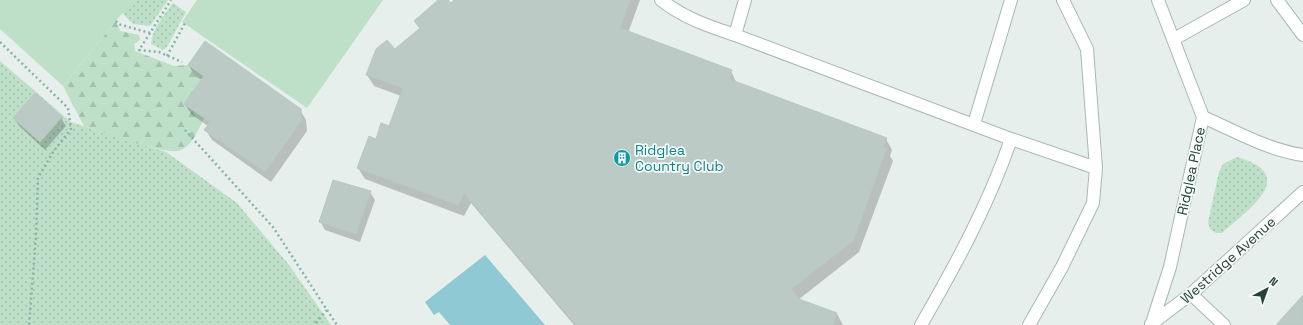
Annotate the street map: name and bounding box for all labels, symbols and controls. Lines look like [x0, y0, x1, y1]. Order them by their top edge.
street label: Ridglea Place [1173, 125, 1209, 217]
place label: Ridglea Country Club [635, 141, 723, 175]
building icon: Ridglea Country Club [612, 148, 632, 168]
street label: Westridge Avenue [1177, 213, 1279, 307]
north arrow [1247, 269, 1287, 309]
text: N [1266, 274, 1281, 289]

